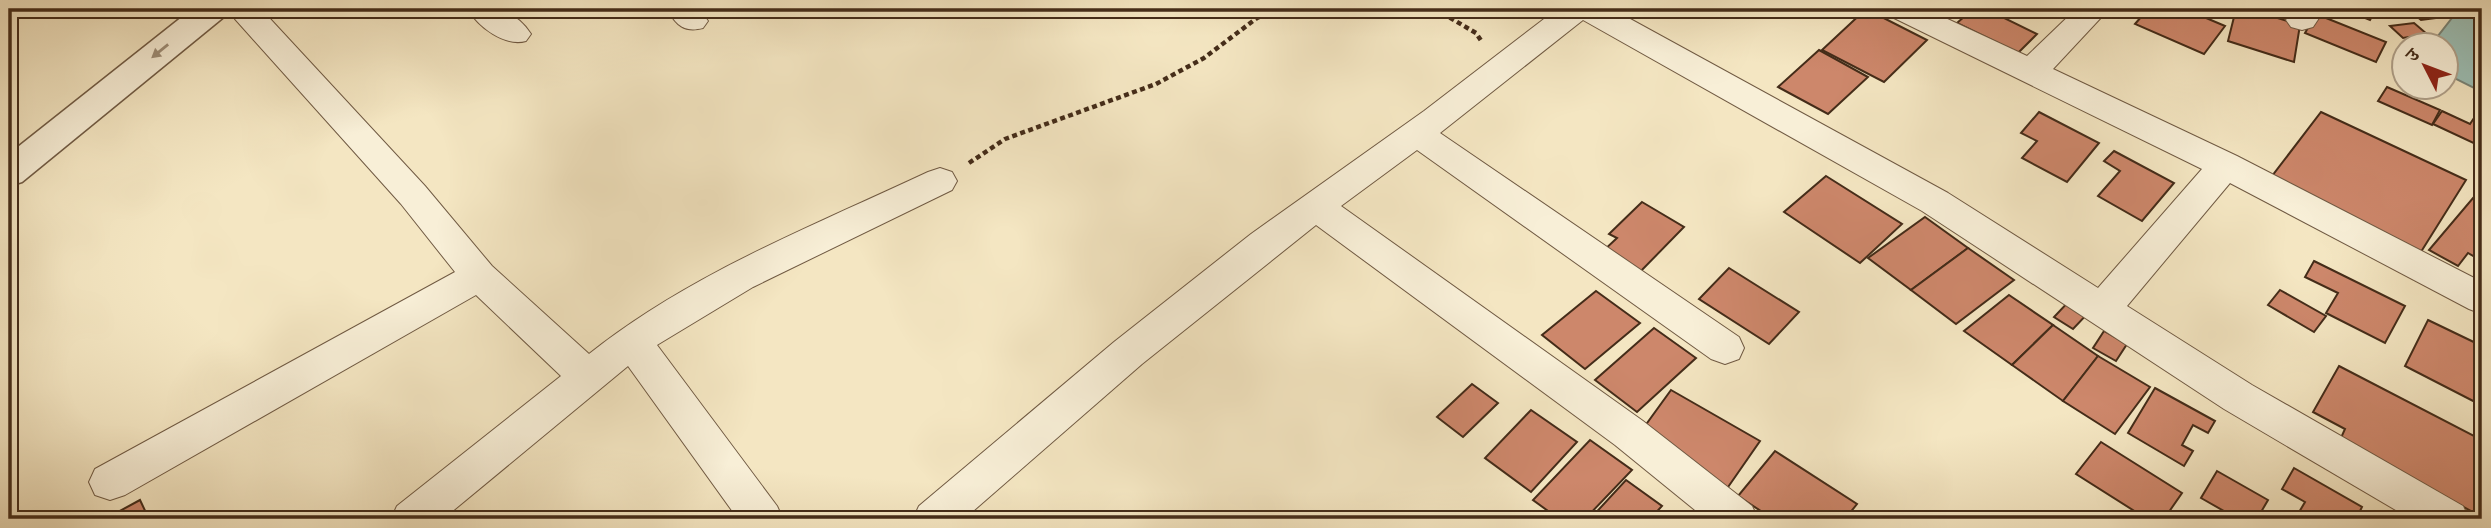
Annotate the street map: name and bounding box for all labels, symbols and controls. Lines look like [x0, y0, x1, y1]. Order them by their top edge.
north arrow [2390, 32, 2460, 102]
text: उ [2400, 43, 2425, 68]
one-way arrow [152, 44, 170, 59]

